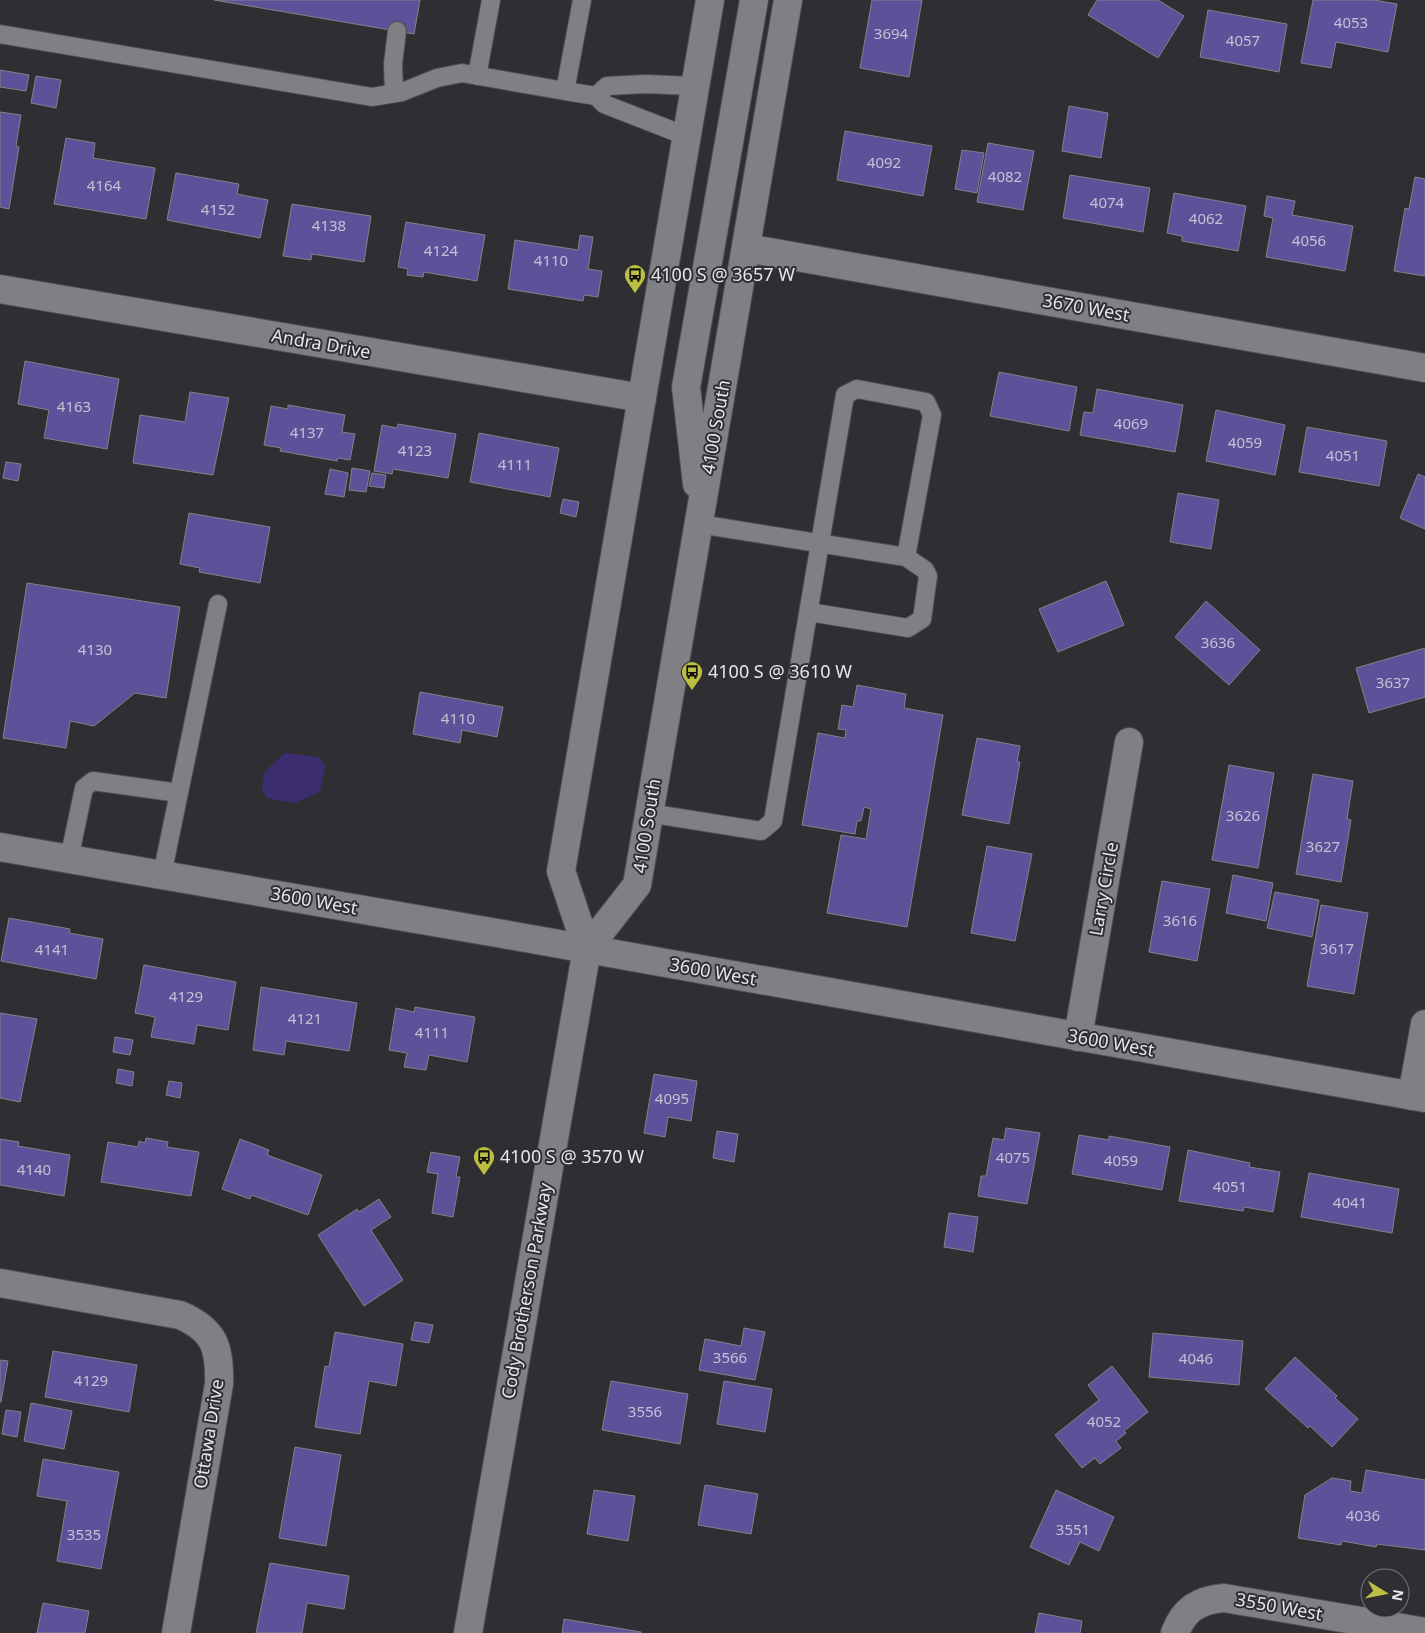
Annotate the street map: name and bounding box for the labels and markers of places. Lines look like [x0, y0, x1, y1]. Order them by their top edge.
place label: 4100 S @ 3657 W [651, 262, 795, 286]
bus stop icon: 4100 S @ 3657 W [623, 263, 647, 294]
place label: 4100 S @ 3610 W [708, 659, 852, 683]
bus stop icon: 4100 S @ 3610 W [680, 660, 704, 691]
place label: 4100 S @ 3570 W [500, 1144, 644, 1168]
bus stop icon: 4100 S @ 3570 W [472, 1145, 496, 1176]

